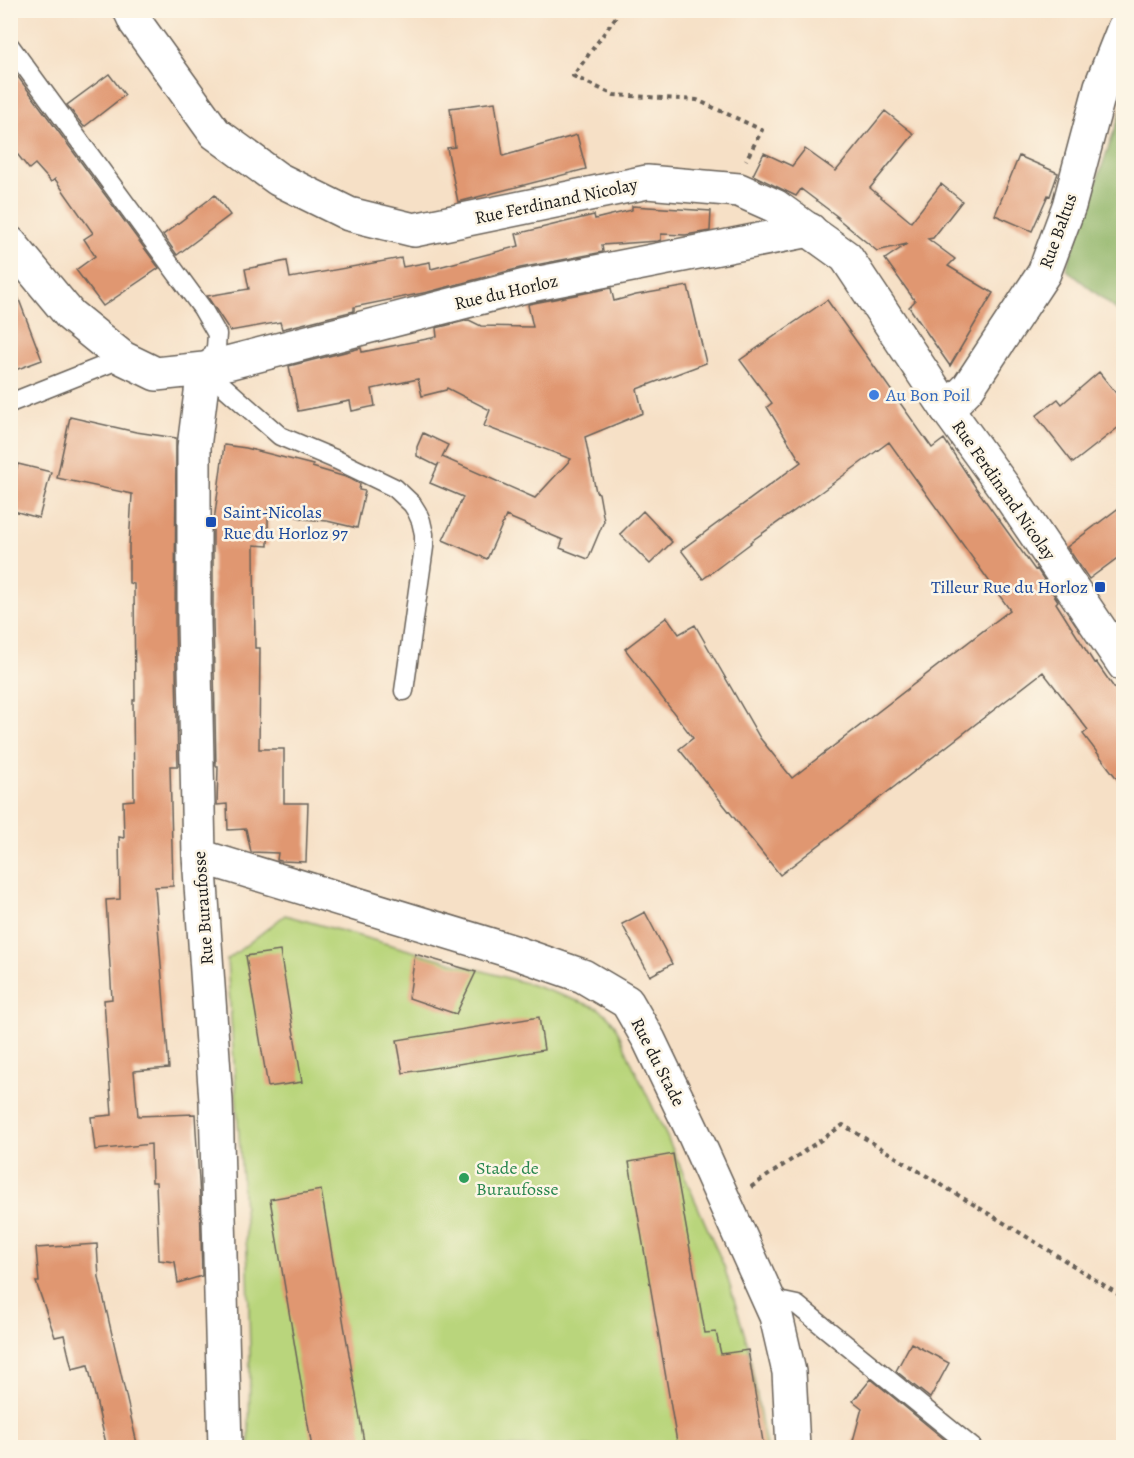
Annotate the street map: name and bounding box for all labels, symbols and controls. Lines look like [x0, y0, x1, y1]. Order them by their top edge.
street label: Rue Ferdinand Nicolay [472, 172, 640, 230]
street label: Rue Baltus [1033, 190, 1083, 272]
street label: Rue du Horloz [452, 268, 560, 316]
place label: Au Bon Poil [885, 383, 971, 407]
marker: Au Bon Poil [867, 388, 881, 402]
street label: Rue Ferdinand Nicolay [947, 415, 1062, 566]
place label: Saint-Nicolas Rue du Horloz 97 [223, 500, 348, 545]
marker: Saint-Nicolas Rue du Horloz 97 [204, 515, 218, 529]
place label: Tilleur Rue du Horloz [931, 575, 1088, 599]
marker: Tilleur Rue du Horloz [1093, 580, 1107, 594]
street label: Rue Buraufosse [187, 850, 219, 966]
street label: Rue du Stade [625, 1014, 691, 1110]
place label: Stade de Buraufosse [476, 1156, 558, 1201]
marker: Stade de Buraufosse [457, 1171, 471, 1185]

